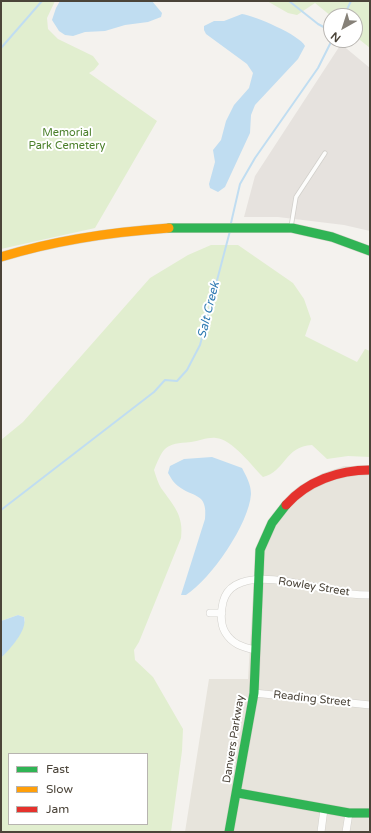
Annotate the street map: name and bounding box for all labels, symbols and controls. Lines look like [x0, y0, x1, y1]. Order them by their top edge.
north arrow [323, 8, 363, 48]
text: N [328, 29, 343, 45]
park label: Memorial Park Cemetery [29, 126, 105, 152]
water label: Salt Creek [195, 280, 223, 340]
street label: Rowley Street [277, 575, 351, 599]
street label: Reading Street [273, 688, 351, 710]
street label: Danvers Parkway [220, 694, 248, 784]
legend [8, 753, 148, 825]
text: Fast [46, 762, 69, 776]
text: Slow [46, 782, 73, 796]
text: Jam [46, 802, 69, 816]

